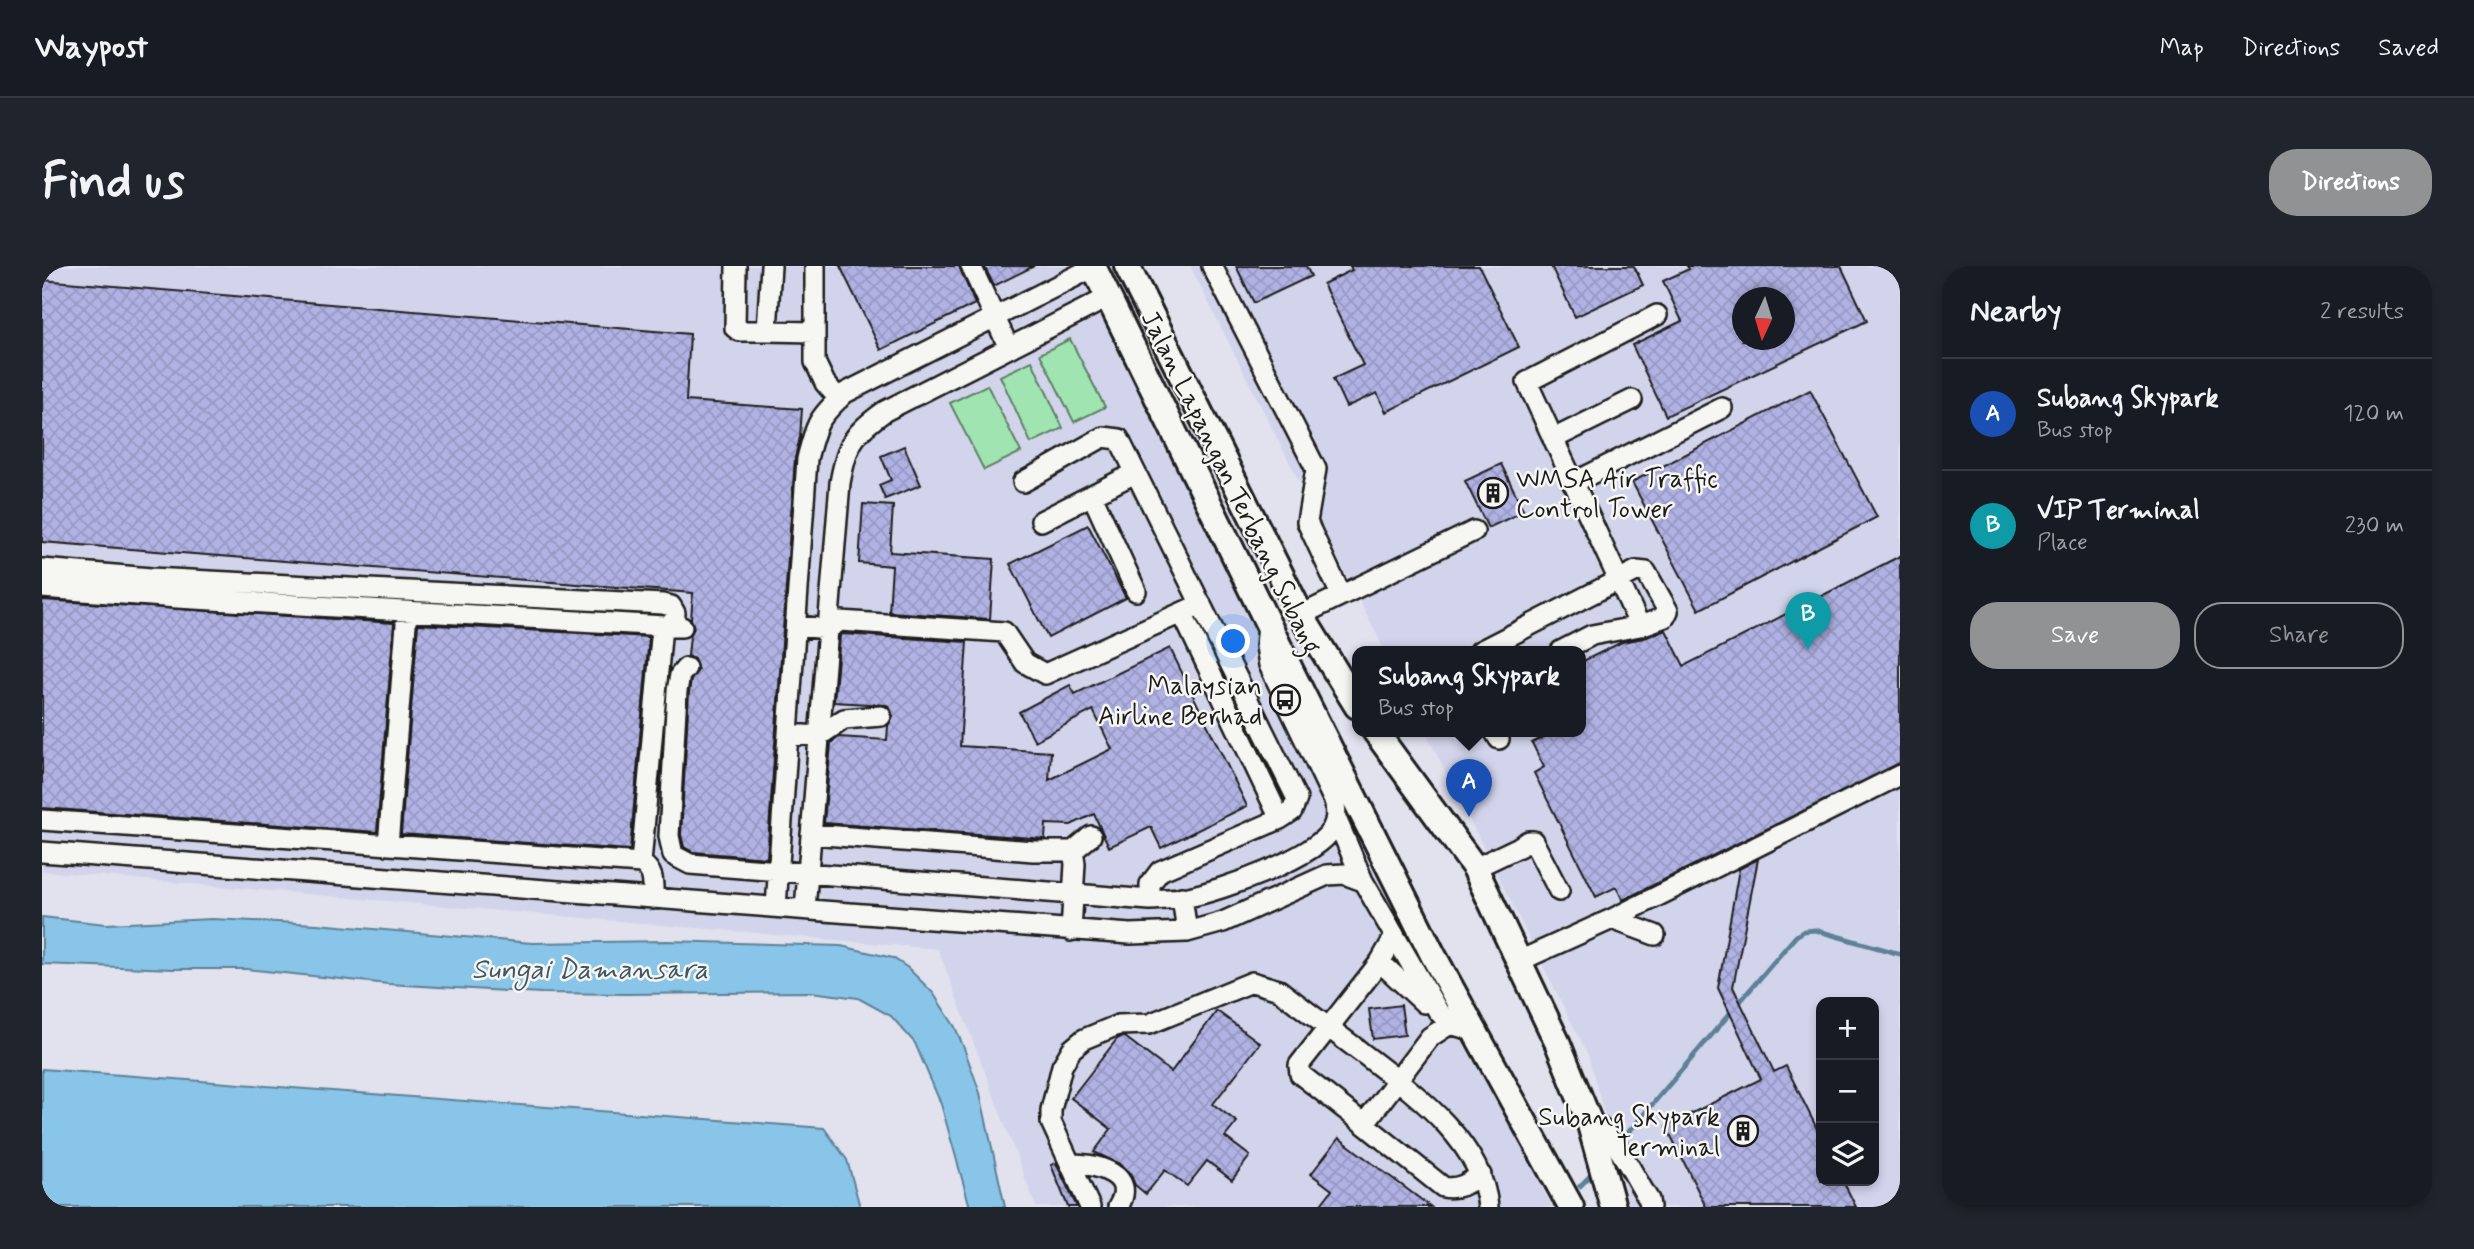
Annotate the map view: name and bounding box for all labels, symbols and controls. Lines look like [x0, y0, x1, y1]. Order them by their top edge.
text: Waypost [35, 26, 148, 70]
text: Map [2160, 33, 2204, 64]
text: Directions [2242, 33, 2340, 64]
text: Saved [2378, 33, 2439, 64]
button: Directions [2269, 149, 2432, 216]
text: Find us [42, 150, 185, 215]
north arrow [1732, 287, 1795, 350]
text: Nearby [1970, 292, 2061, 331]
text: 2 results [2320, 297, 2404, 327]
street label: Jalan Lapangan Terbang Subang [1129, 305, 1328, 662]
text: Subang Skypark [2037, 382, 2219, 416]
text: A [1985, 399, 2001, 429]
text: 120 m [2343, 399, 2404, 429]
text: Bus stop [2037, 416, 2113, 446]
place label: WMSA Air Traffic Control Tower [1516, 463, 1718, 527]
building icon: WMSA Air Traffic Control Tower [1476, 476, 1510, 510]
text: VIP Terminal [2037, 494, 2200, 528]
text: B [1986, 511, 2000, 541]
text: 230 m [2345, 511, 2404, 541]
text: Place [2037, 528, 2088, 558]
pin: B [1785, 592, 1831, 650]
button: Save [1970, 602, 2180, 669]
button: Share [2194, 602, 2404, 669]
your location [1216, 624, 1250, 658]
popup [1352, 646, 1586, 737]
text: Subang Skypark [1378, 660, 1560, 694]
place label: Malaysian Airline Berhad [1098, 670, 1262, 734]
bus stop icon: Malaysian Airline Berhad [1268, 683, 1302, 717]
text: Bus stop [1378, 694, 1454, 724]
pin: A [1446, 759, 1492, 817]
water label: Sungai Damansara [472, 952, 708, 991]
map controls [1816, 997, 1879, 1186]
button: + [1816, 997, 1879, 1060]
button: − [1816, 1060, 1879, 1123]
place label: Subang Skypark Terminal [1538, 1101, 1720, 1165]
building icon: Subang Skypark Terminal [1726, 1114, 1760, 1148]
button: layers [1816, 1123, 1879, 1186]

